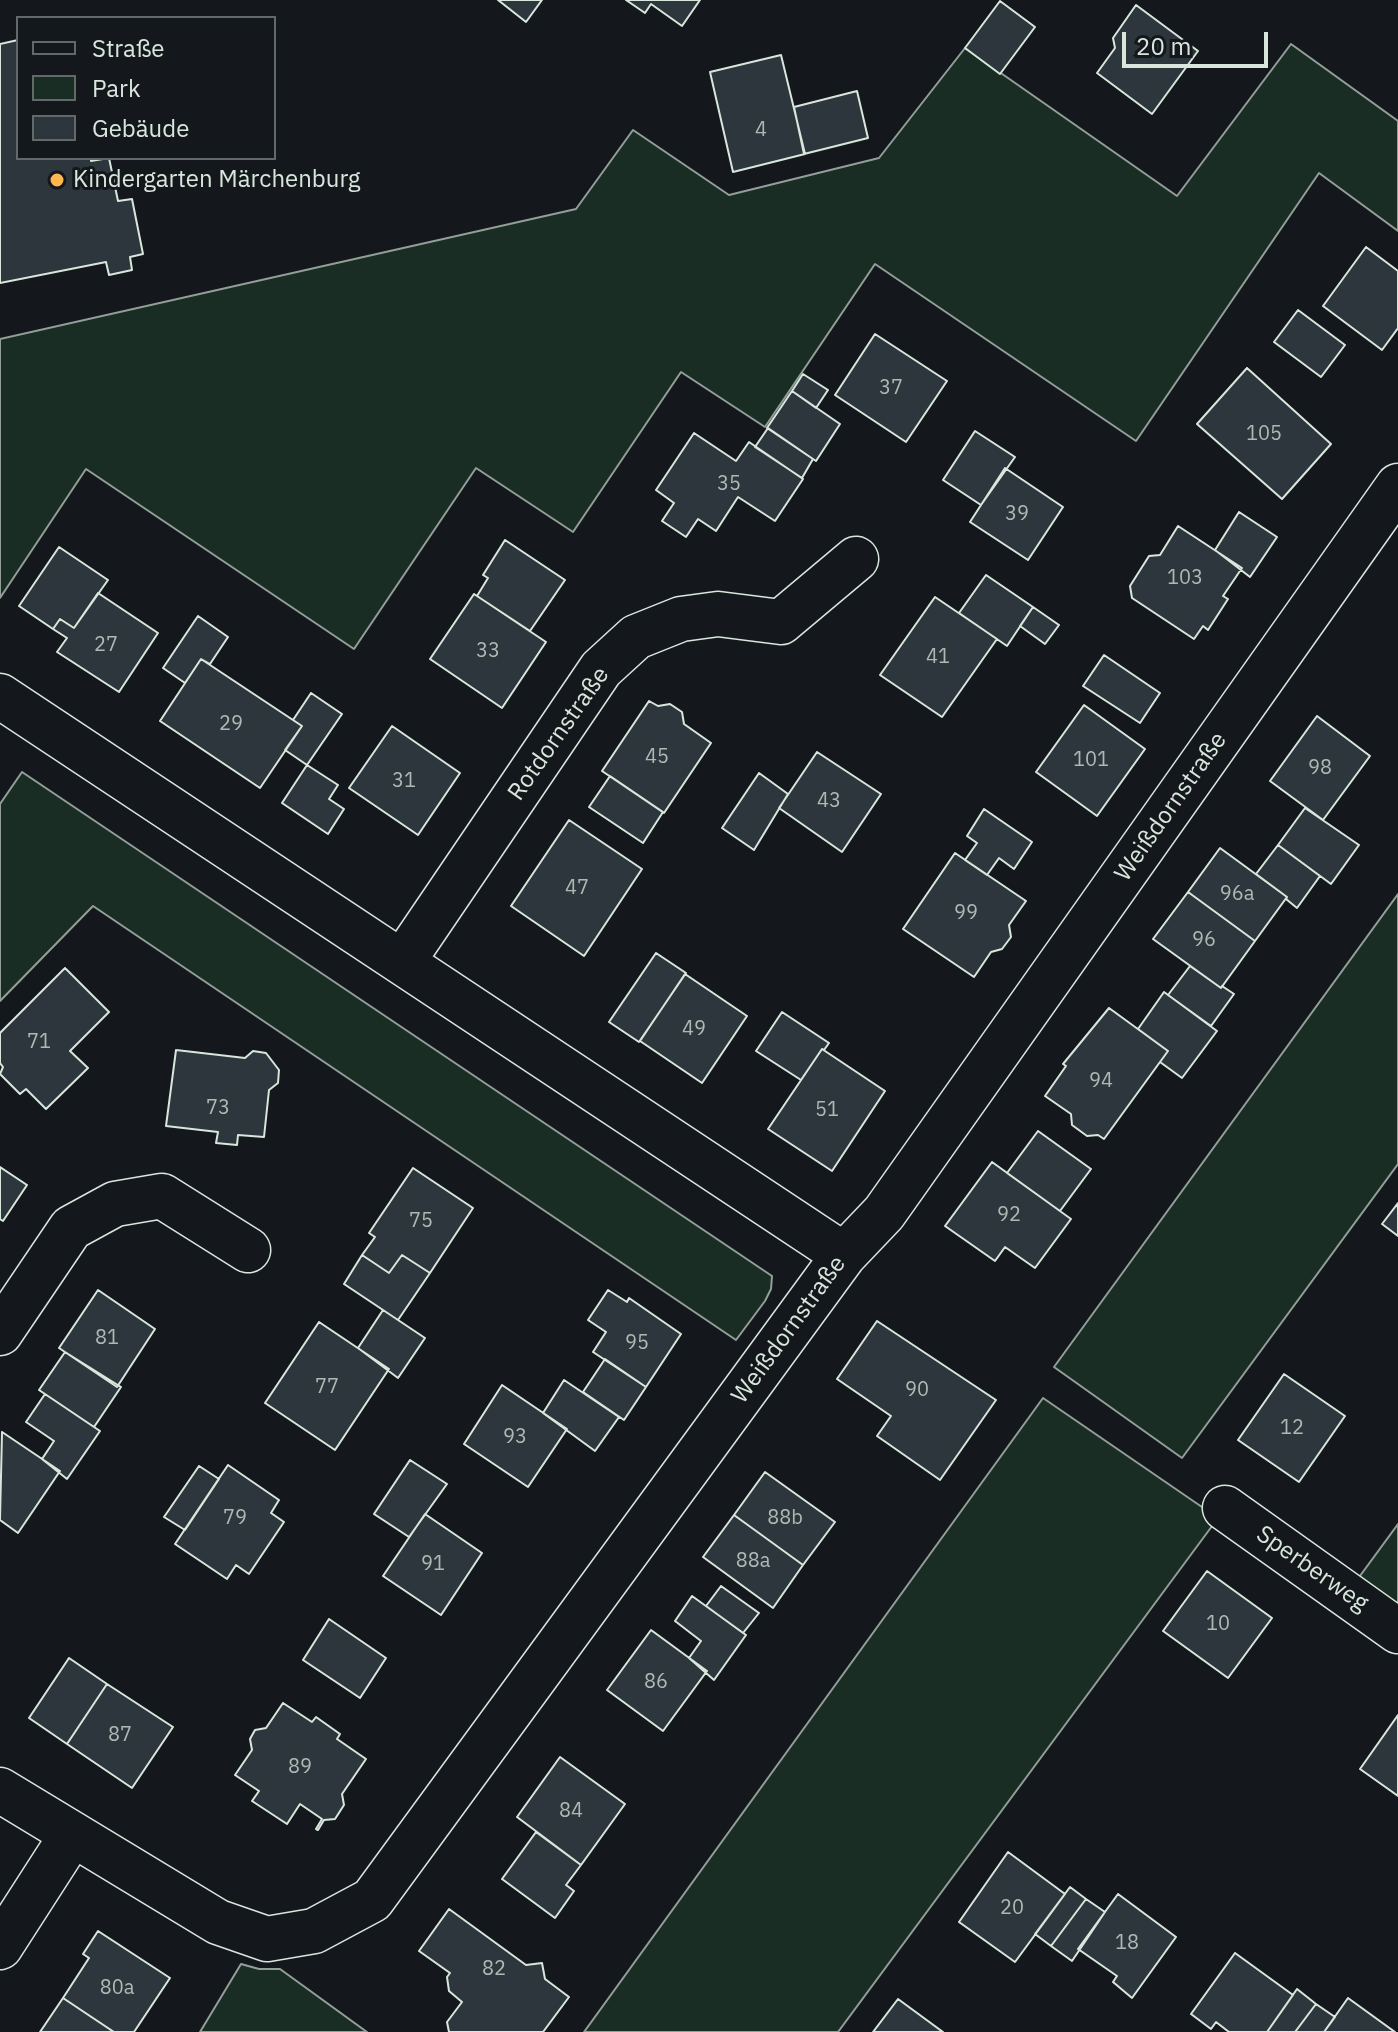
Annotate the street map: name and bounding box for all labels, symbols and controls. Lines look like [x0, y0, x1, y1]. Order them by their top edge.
legend [16, 16, 276, 160]
scale bar [1126, 16, 1272, 66]
text: 20 m [1136, 30, 1191, 62]
text: Straße [92, 32, 164, 64]
text: Park [92, 72, 141, 104]
text: Gebäude [92, 112, 189, 144]
house number: 4 [755, 118, 767, 142]
place label: Kindergarten Märchenburg [73, 166, 360, 194]
marker: Kindergarten Märchenburg [48, 171, 66, 189]
house number: 37 [879, 376, 903, 400]
house number: 105 [1246, 422, 1282, 446]
house number: 35 [717, 472, 741, 496]
house number: 39 [1005, 502, 1029, 526]
house number: 103 [1167, 566, 1203, 590]
house number: 27 [94, 633, 118, 657]
house number: 33 [476, 639, 500, 663]
house number: 41 [926, 645, 950, 669]
street label: Rotdornstraße [502, 662, 616, 806]
house number: 29 [219, 712, 243, 736]
street label: Weißdornstraße [1109, 727, 1233, 887]
house number: 45 [645, 745, 669, 769]
house number: 101 [1073, 748, 1109, 772]
house number: 98 [1308, 756, 1332, 780]
house number: 31 [392, 769, 416, 793]
house number: 43 [817, 789, 841, 813]
house number: 47 [565, 876, 589, 900]
house number: 96a [1220, 882, 1254, 906]
house number: 99 [954, 901, 978, 925]
house number: 96 [1192, 928, 1216, 952]
house number: 49 [682, 1017, 706, 1041]
house number: 71 [27, 1030, 51, 1054]
house number: 94 [1089, 1069, 1113, 1093]
house number: 73 [206, 1096, 230, 1120]
house number: 51 [815, 1098, 839, 1122]
house number: 92 [997, 1203, 1021, 1227]
house number: 75 [409, 1209, 433, 1233]
street label: Weißdornstraße [726, 1251, 852, 1409]
house number: 81 [95, 1326, 119, 1350]
house number: 95 [625, 1331, 649, 1355]
house number: 77 [315, 1375, 339, 1399]
house number: 90 [905, 1378, 929, 1402]
house number: 12 [1280, 1416, 1304, 1440]
house number: 93 [503, 1425, 527, 1449]
house number: 79 [223, 1506, 247, 1530]
house number: 88b [767, 1506, 803, 1530]
street label: Sperberweg [1250, 1520, 1374, 1618]
house number: 88a [736, 1549, 770, 1573]
house number: 91 [421, 1552, 445, 1576]
house number: 10 [1206, 1612, 1230, 1636]
house number: 86 [644, 1670, 668, 1694]
house number: 87 [108, 1723, 132, 1747]
house number: 89 [288, 1755, 312, 1779]
house number: 84 [559, 1799, 583, 1823]
house number: 20 [1000, 1896, 1024, 1920]
house number: 18 [1115, 1931, 1139, 1955]
house number: 82 [482, 1957, 506, 1981]
house number: 80a [100, 1976, 134, 2000]

